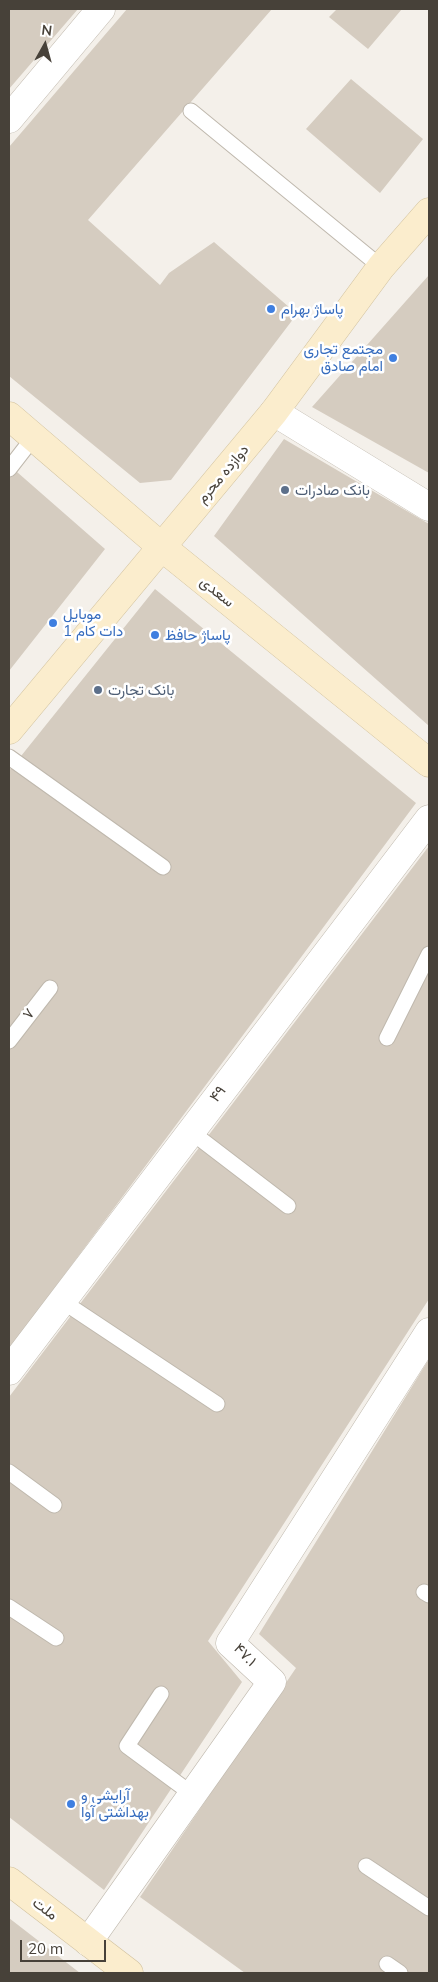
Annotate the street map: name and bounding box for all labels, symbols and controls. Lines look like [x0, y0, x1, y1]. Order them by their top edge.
north arrow [20, 20, 70, 70]
text: N [40, 21, 53, 40]
place label: پاساژ بهرام [281, 300, 343, 318]
marker: پاساژ بهرام [265, 303, 277, 315]
place label: مجتمع تجاری امام صادق [303, 340, 383, 375]
marker: مجتمع تجاری امام صادق [387, 352, 399, 364]
street label: دوازده محرم [193, 441, 253, 507]
place label: بانک صادرات [295, 481, 370, 499]
marker: بانک صادرات [279, 484, 291, 496]
street label: سعدی [196, 573, 238, 611]
place label: موبایل دات کام 1 [63, 605, 123, 640]
marker: موبایل دات کام 1 [47, 617, 59, 629]
place label: پاساژ حافظ [165, 626, 231, 644]
marker: پاساژ حافظ [149, 629, 161, 641]
place label: بانک تجارت [108, 681, 175, 699]
marker: بانک تجارت [92, 684, 104, 696]
street label: ۷ [19, 1005, 39, 1023]
street label: ۴۹ [206, 1082, 230, 1106]
street label: ۴۷.۱ [230, 1640, 260, 1670]
place label: آرایشی و بهداشتی آوا [81, 1786, 149, 1821]
marker: آرایشی و بهداشتی آوا [65, 1798, 77, 1810]
street label: ملت [29, 1894, 61, 1924]
scale bar [22, 1930, 109, 1962]
text: 20 m [28, 1939, 63, 1958]

